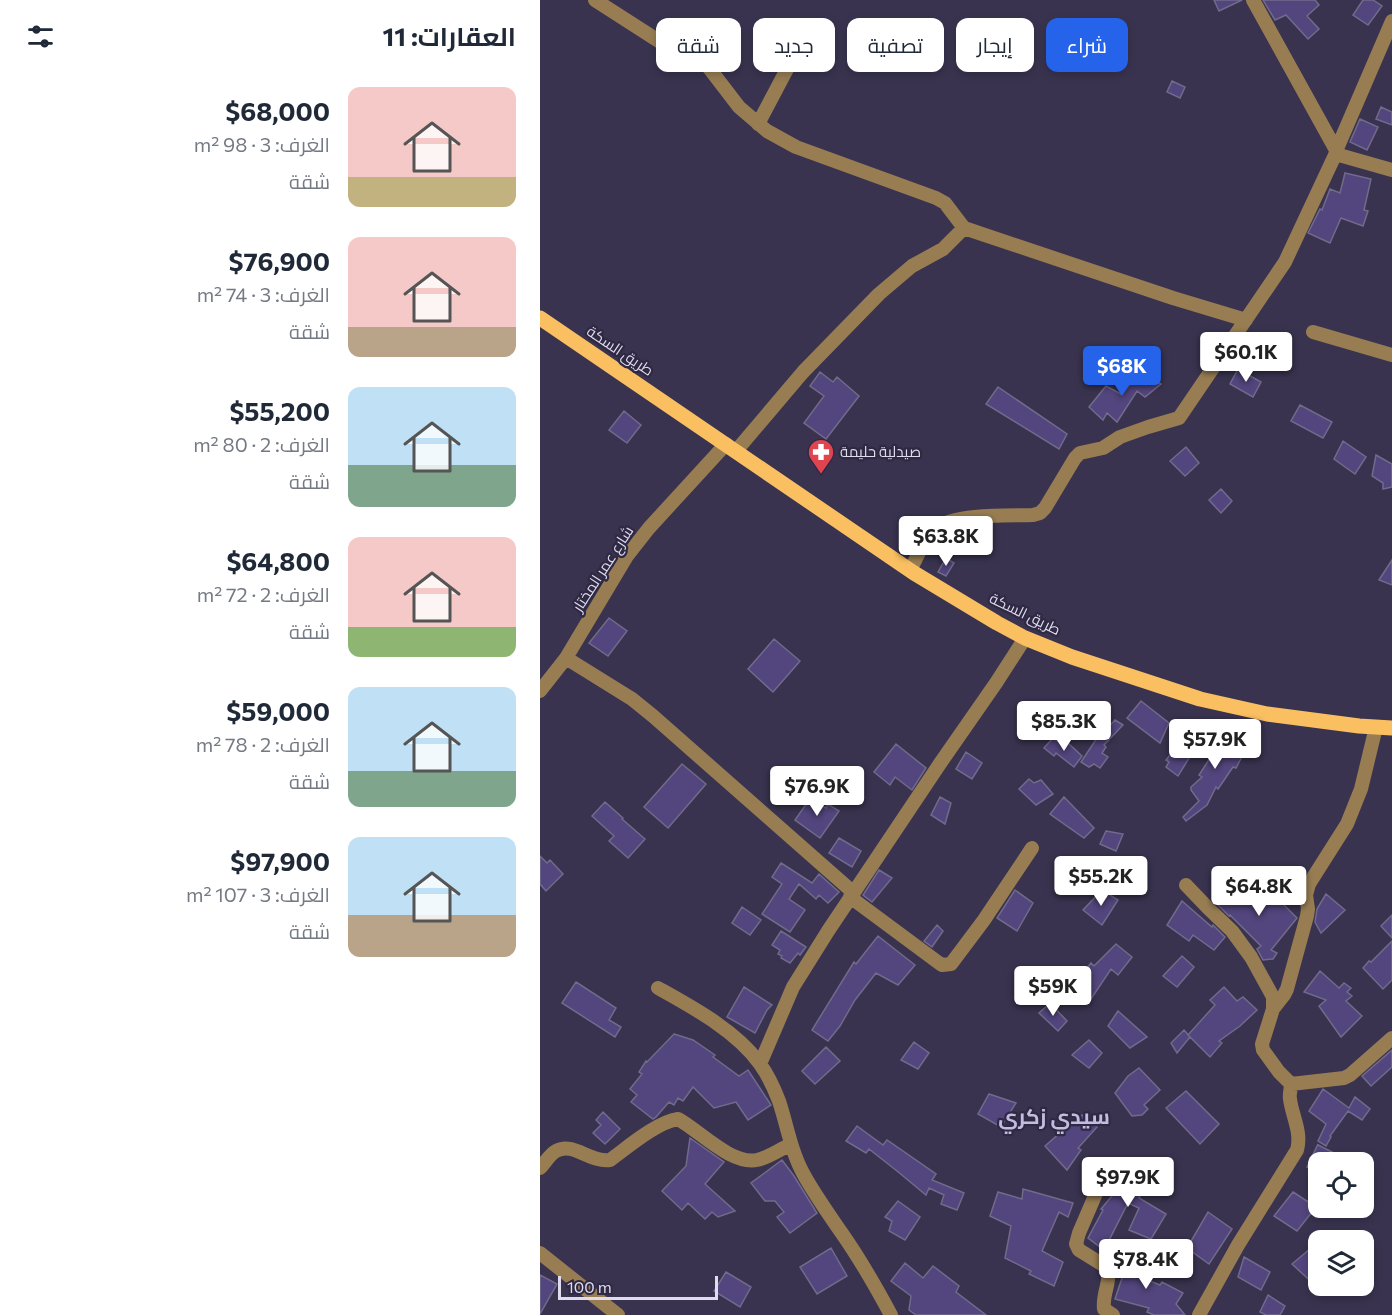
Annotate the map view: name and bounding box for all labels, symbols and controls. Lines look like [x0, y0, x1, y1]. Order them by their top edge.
chip: شقة [656, 18, 741, 72]
chip: جديد [753, 18, 835, 72]
chip: تصفية [847, 18, 944, 72]
chip: إيجار [956, 18, 1034, 72]
chip: شراء [1046, 18, 1128, 72]
icon: filters [24, 20, 57, 53]
text: العقارات: 11 [383, 20, 516, 51]
text: $68,000 [225, 95, 330, 126]
icon: home [396, 111, 468, 183]
text: الغرف: 3 · 98 m² [194, 132, 330, 156]
text: شقة [289, 169, 330, 193]
text: $76,900 [229, 245, 330, 276]
icon: home [396, 261, 468, 333]
text: الغرف: 3 · 74 m² [197, 282, 330, 306]
text: شقة [289, 319, 330, 343]
street label: طريق السكة [583, 321, 657, 381]
pin: $60.1K [1197, 332, 1295, 383]
text: $60.1K [1214, 339, 1278, 363]
pin: $68K [1086, 346, 1158, 397]
text: $68K [1097, 353, 1147, 377]
text: $55,200 [229, 395, 330, 426]
icon: home [396, 411, 468, 483]
text: الغرف: 2 · 80 m² [193, 432, 330, 456]
pharmacy icon: صيدلية حليمة [806, 437, 836, 475]
place label: صيدلية حليمة [840, 442, 921, 460]
text: شقة [289, 469, 330, 493]
pin: $63.8K [897, 516, 995, 567]
street label: شارع عمر المختار [567, 522, 639, 617]
text: $63.8K [913, 523, 979, 547]
text: $64,800 [226, 545, 330, 576]
icon: home [396, 561, 468, 633]
text: الغرف: 2 · 72 m² [197, 582, 330, 606]
street label: طريق السكة [986, 588, 1064, 640]
text: شقة [289, 619, 330, 643]
text: $59,000 [226, 695, 330, 726]
pin: $85.3K [1015, 701, 1113, 752]
text: $85.3K [1031, 708, 1097, 732]
icon: home [396, 711, 468, 783]
pin: $57.9K [1166, 719, 1264, 770]
text: $57.9K [1183, 726, 1247, 750]
text: الغرف: 2 · 78 m² [196, 732, 330, 756]
pin: $76.9K [768, 766, 866, 817]
text: شقة [289, 769, 330, 793]
text: $76.9K [784, 773, 850, 797]
text: $97,900 [230, 845, 330, 876]
pin: $55.2K [1052, 856, 1150, 907]
icon: home [396, 861, 468, 933]
text: $55.2K [1068, 863, 1134, 887]
pin: $64.8K [1210, 866, 1308, 917]
text: $64.8K [1225, 873, 1293, 897]
text: الغرف: 3 · 107 m² [186, 882, 330, 906]
text: شقة [289, 919, 330, 943]
pin: $59K [1017, 966, 1089, 1017]
text: $59K [1028, 973, 1078, 997]
district label: سيدي زكري [998, 1103, 1110, 1134]
map controls [1308, 1152, 1374, 1296]
button: locate [1308, 1152, 1374, 1218]
pin: $97.9K [1079, 1157, 1177, 1208]
text: $97.9K [1096, 1164, 1160, 1188]
button: layers [1308, 1230, 1374, 1296]
pin: $78.4K [1097, 1239, 1195, 1290]
text: $78.4K [1113, 1246, 1179, 1270]
scale bar [558, 1273, 718, 1300]
text: 100 m [567, 1277, 612, 1296]

